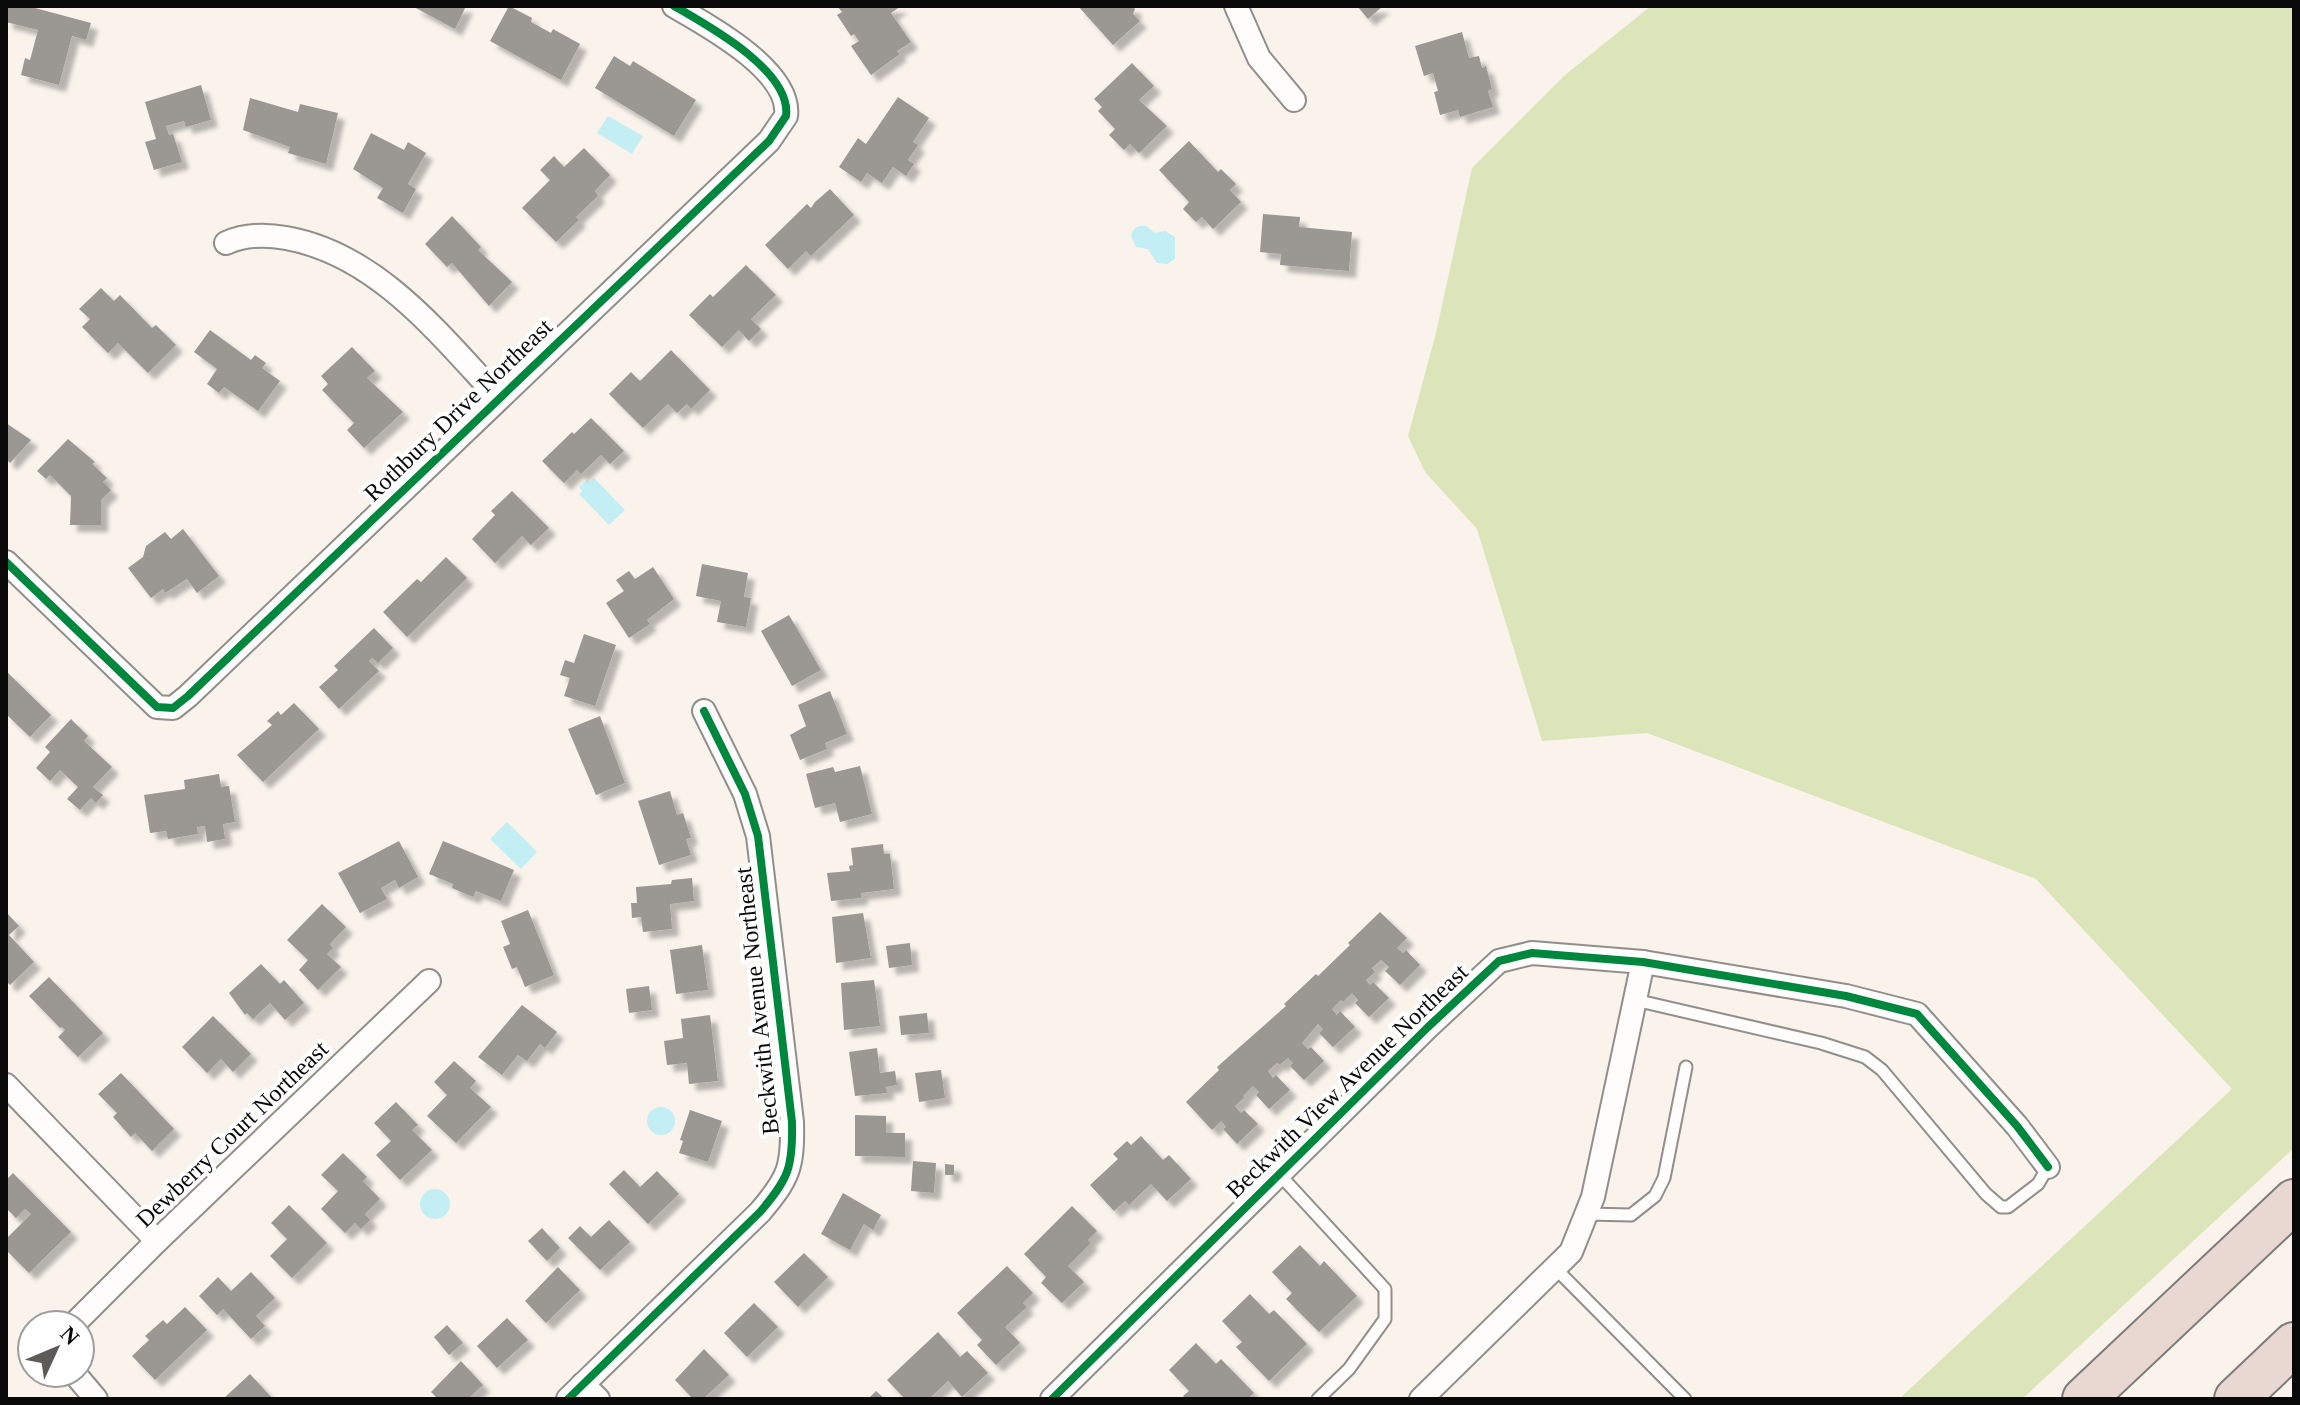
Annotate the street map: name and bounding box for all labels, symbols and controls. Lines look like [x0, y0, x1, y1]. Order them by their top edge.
street label: Rothbury Drive Northeast [359, 313, 557, 506]
street label: Beckwith Avenue Northeast [730, 866, 784, 1136]
street label: Beckwith View Avenue Northeast [1221, 959, 1473, 1203]
street label: Dewberry Court Northeast [131, 1036, 333, 1232]
north arrow [16, 1309, 96, 1389]
text: N [56, 1321, 85, 1350]

